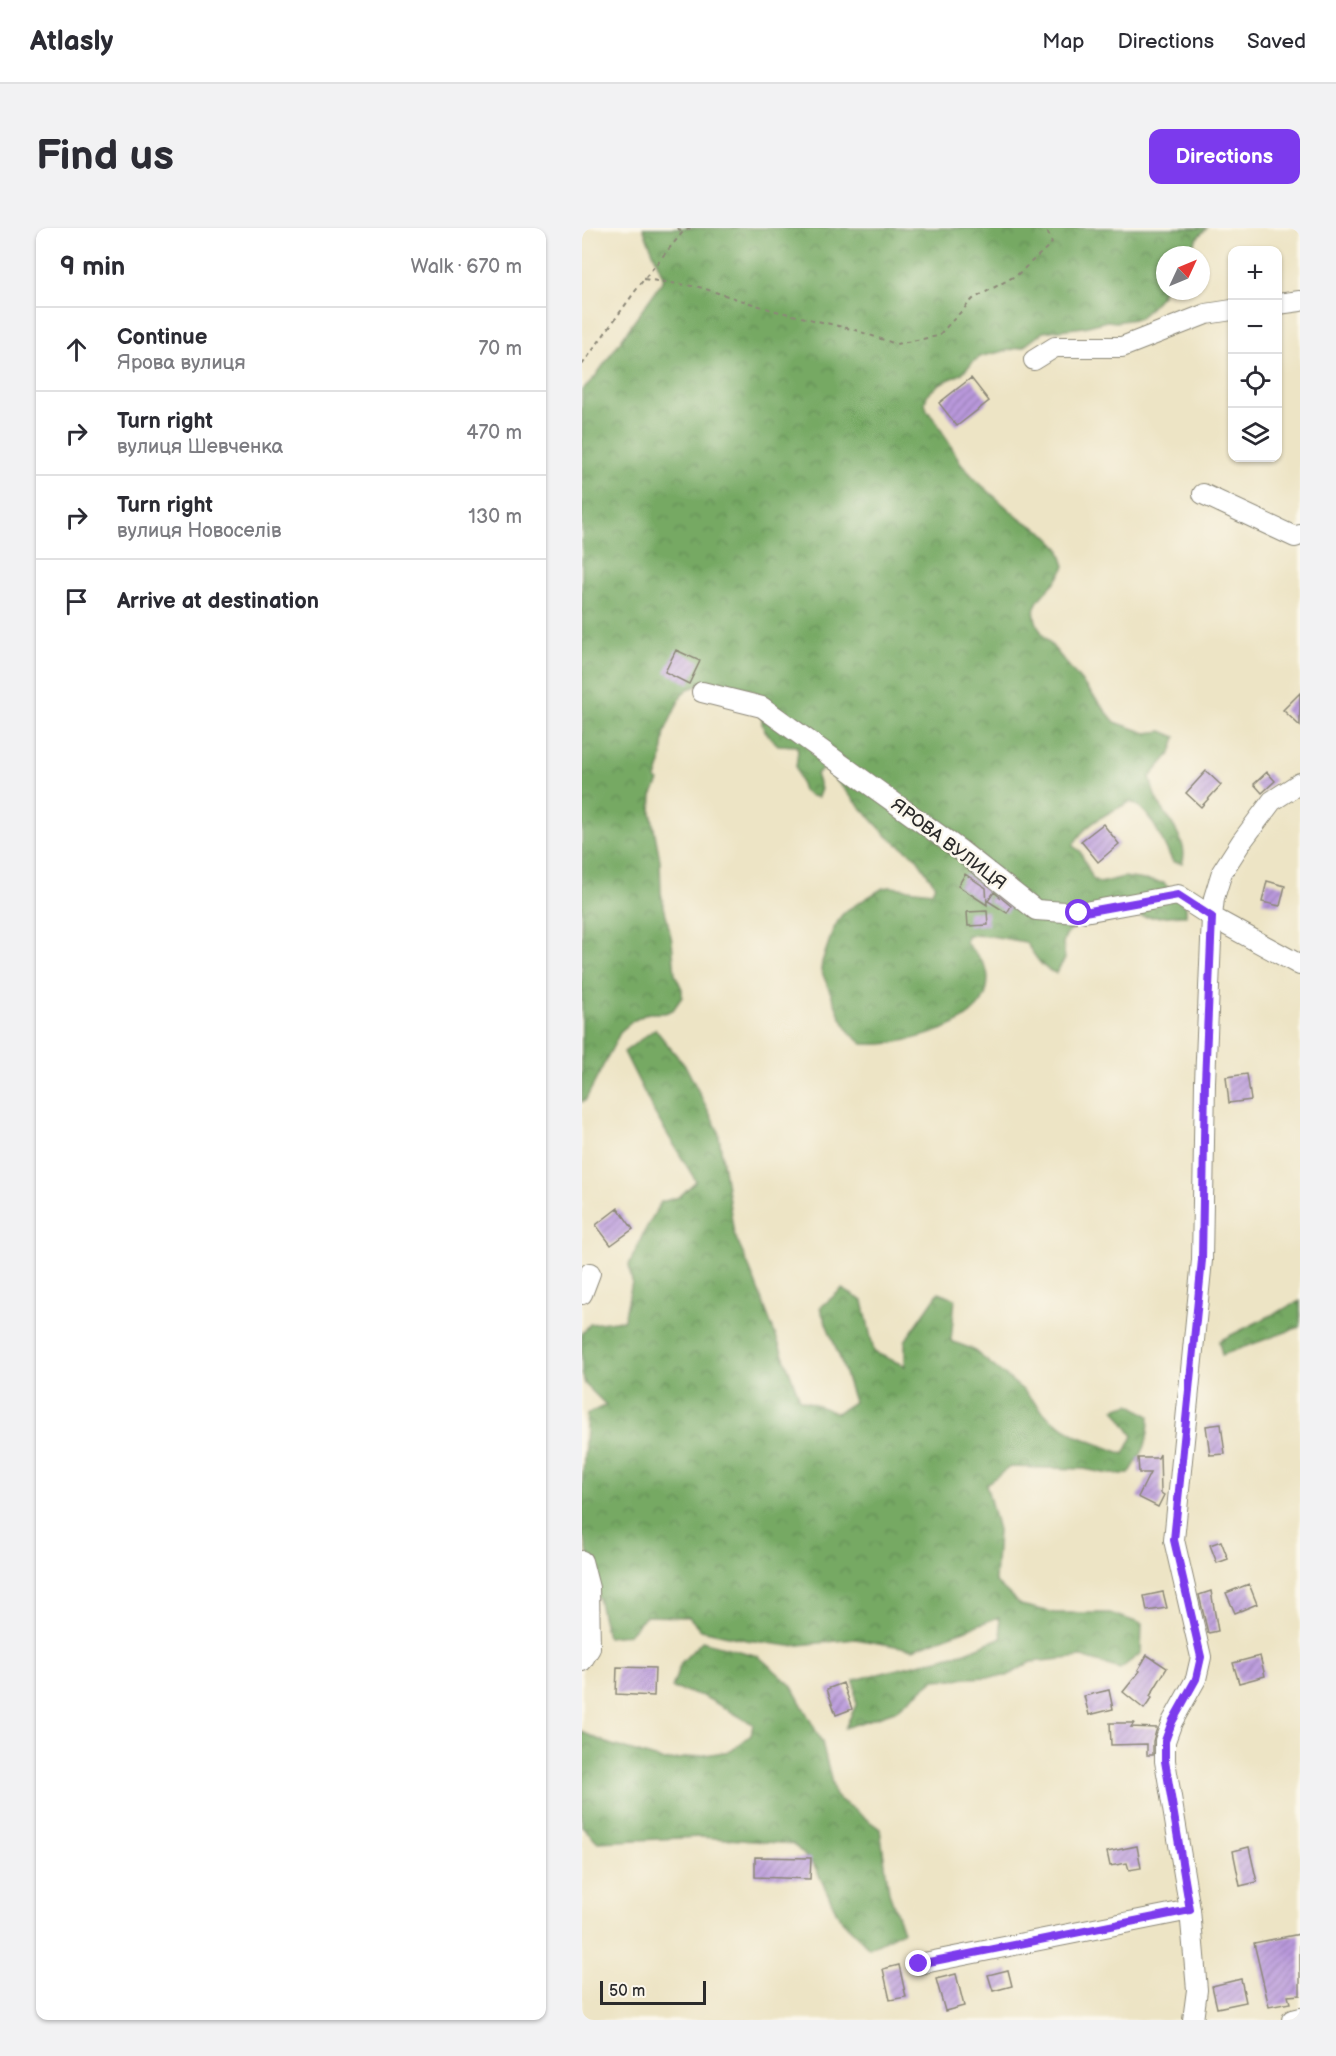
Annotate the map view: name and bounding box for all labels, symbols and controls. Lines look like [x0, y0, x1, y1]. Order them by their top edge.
text: Atlasly [30, 25, 113, 58]
text: Map [1042, 29, 1085, 54]
text: Directions [1118, 29, 1214, 54]
text: Saved [1247, 29, 1306, 54]
button: Directions [1149, 129, 1300, 184]
text: Find us [36, 131, 174, 182]
north arrow [1156, 246, 1210, 300]
map controls [1228, 246, 1282, 462]
button: + [1228, 246, 1282, 300]
text: 9 min [60, 252, 125, 283]
text: Walk · 670 m [411, 255, 522, 279]
button: − [1228, 300, 1282, 354]
text: Continue [117, 324, 207, 351]
icon: ahead [60, 333, 93, 366]
text: 70 m [478, 337, 522, 361]
text: Ярова вулиця [117, 351, 246, 375]
button: locate [1228, 354, 1282, 408]
text: Turn right [117, 408, 213, 435]
button: layers [1228, 408, 1282, 462]
icon: right [60, 417, 93, 450]
text: 470 m [466, 421, 522, 445]
text: вулиця Шевченка [117, 435, 283, 459]
text: Turn right [117, 492, 213, 519]
icon: right [60, 501, 93, 534]
text: 130 m [468, 505, 522, 529]
text: вулиця Новоселів [117, 519, 281, 543]
icon: arrive [60, 585, 93, 618]
text: Arrive at destination [117, 588, 319, 615]
street label: ЯРОВА ВУЛИЦЯ [887, 794, 1010, 894]
route start [1065, 899, 1091, 925]
route end [905, 1950, 931, 1976]
scale bar [600, 1978, 706, 2006]
text: 50 m [609, 1982, 645, 2001]

